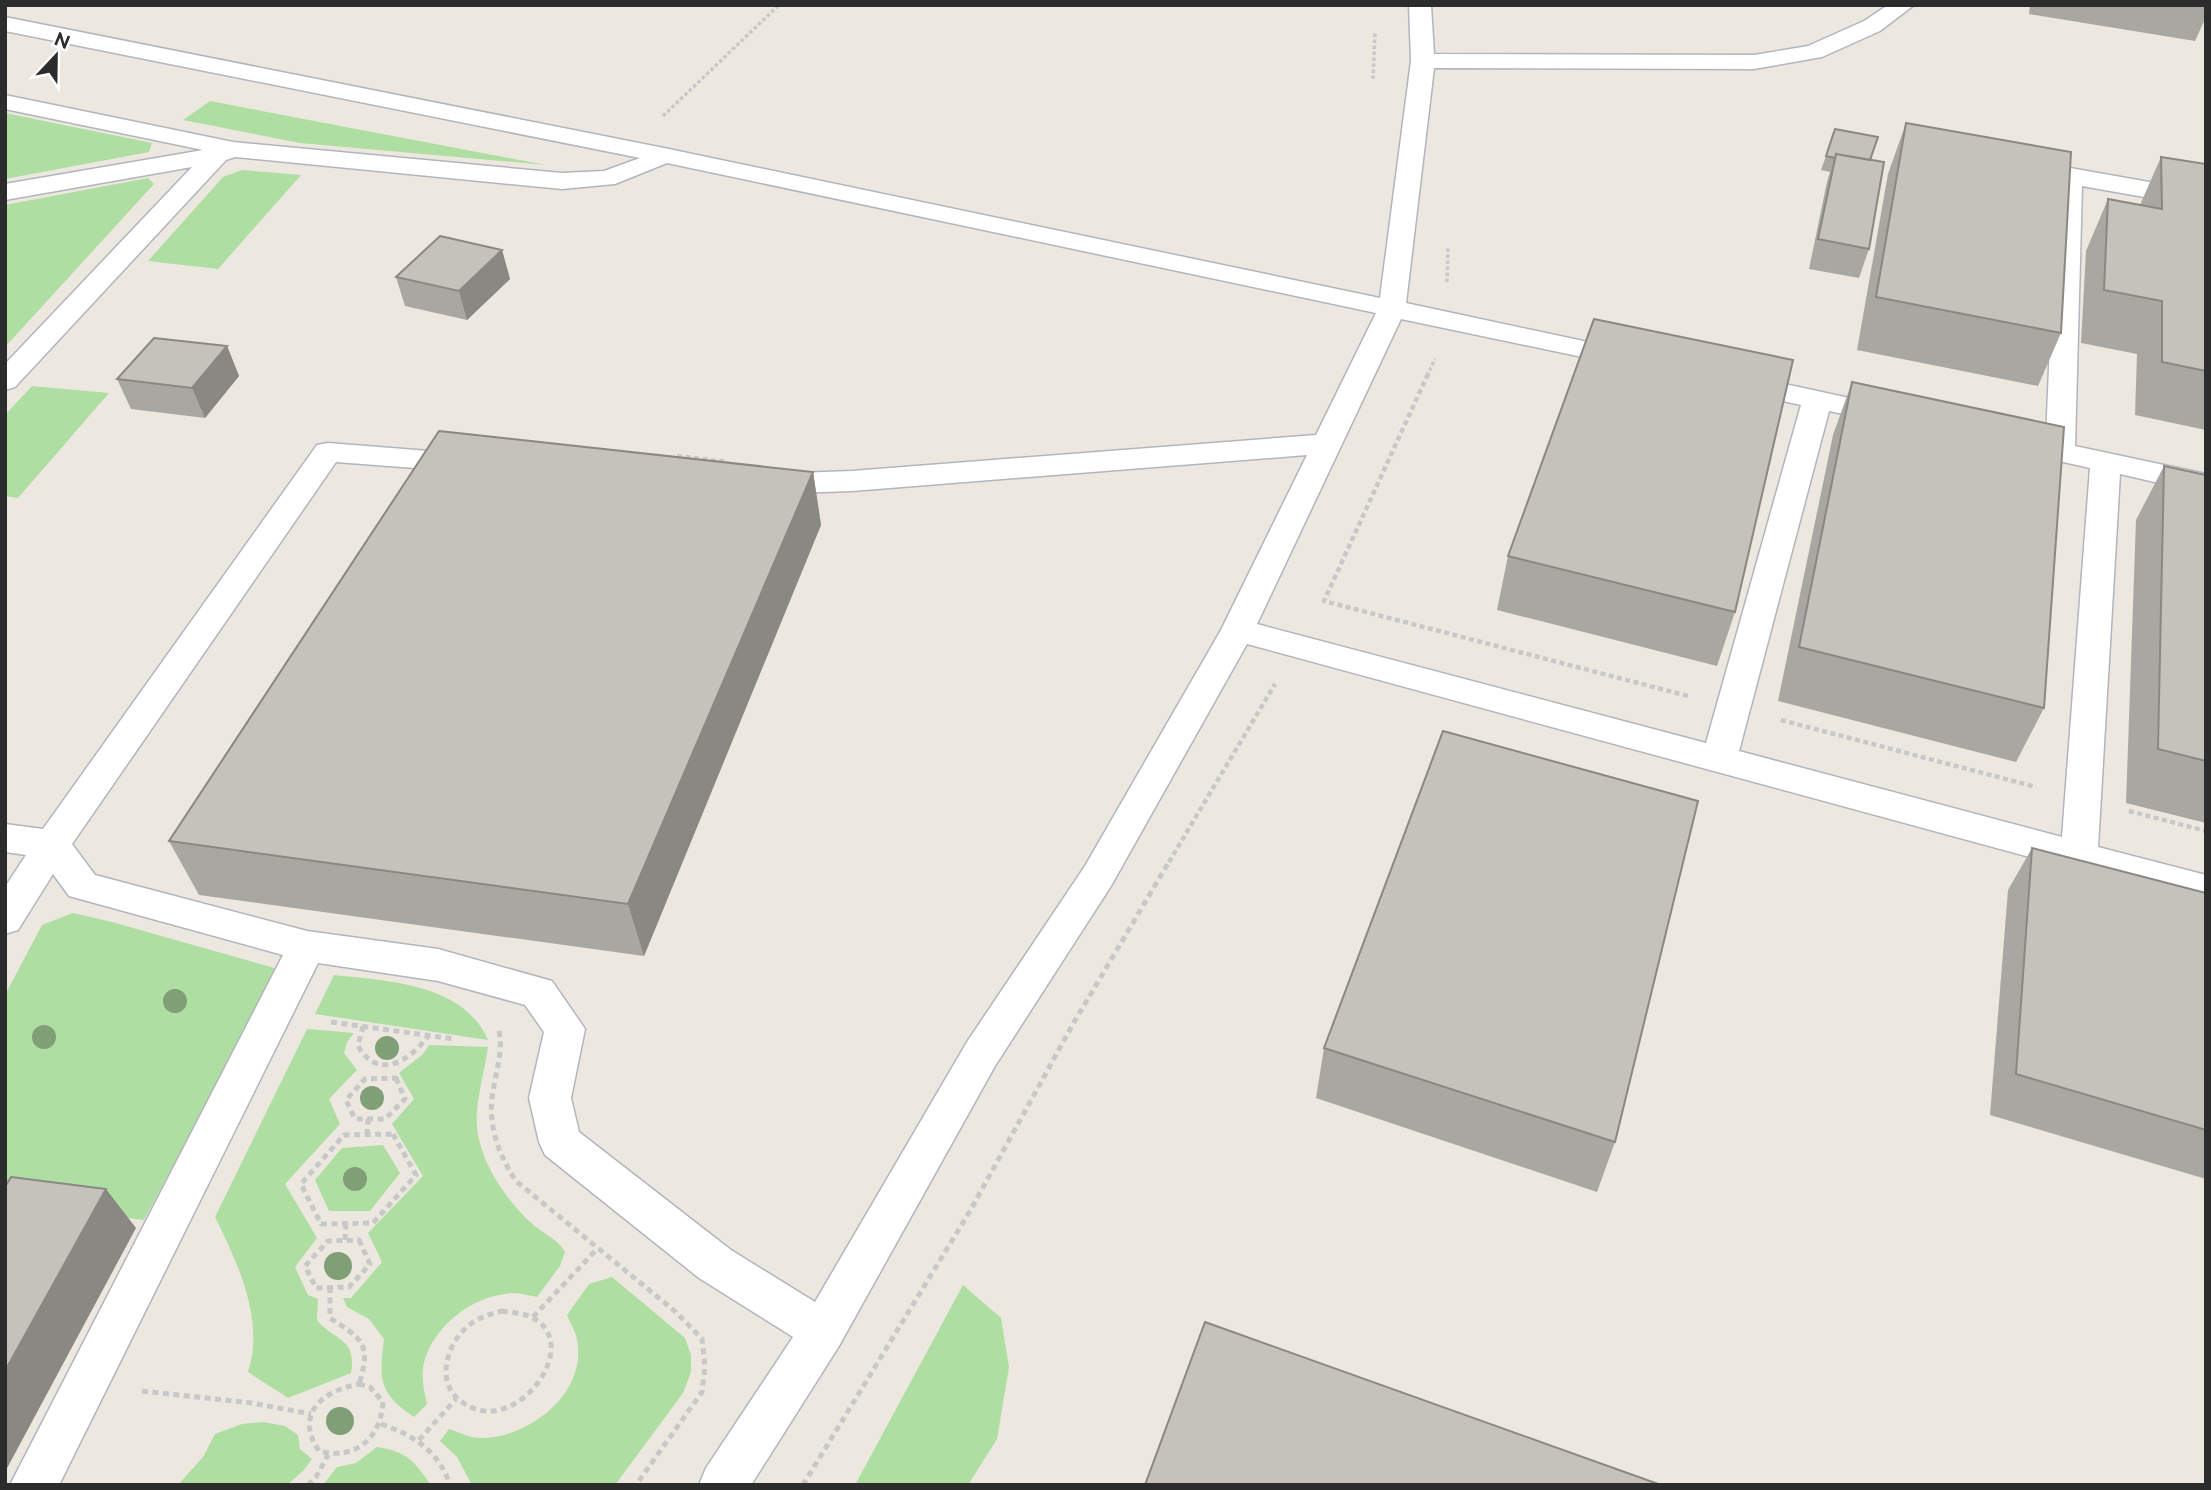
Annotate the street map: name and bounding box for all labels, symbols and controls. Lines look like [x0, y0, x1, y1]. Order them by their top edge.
north arrow [21, 21, 91, 91]
text: N [52, 27, 73, 53]

